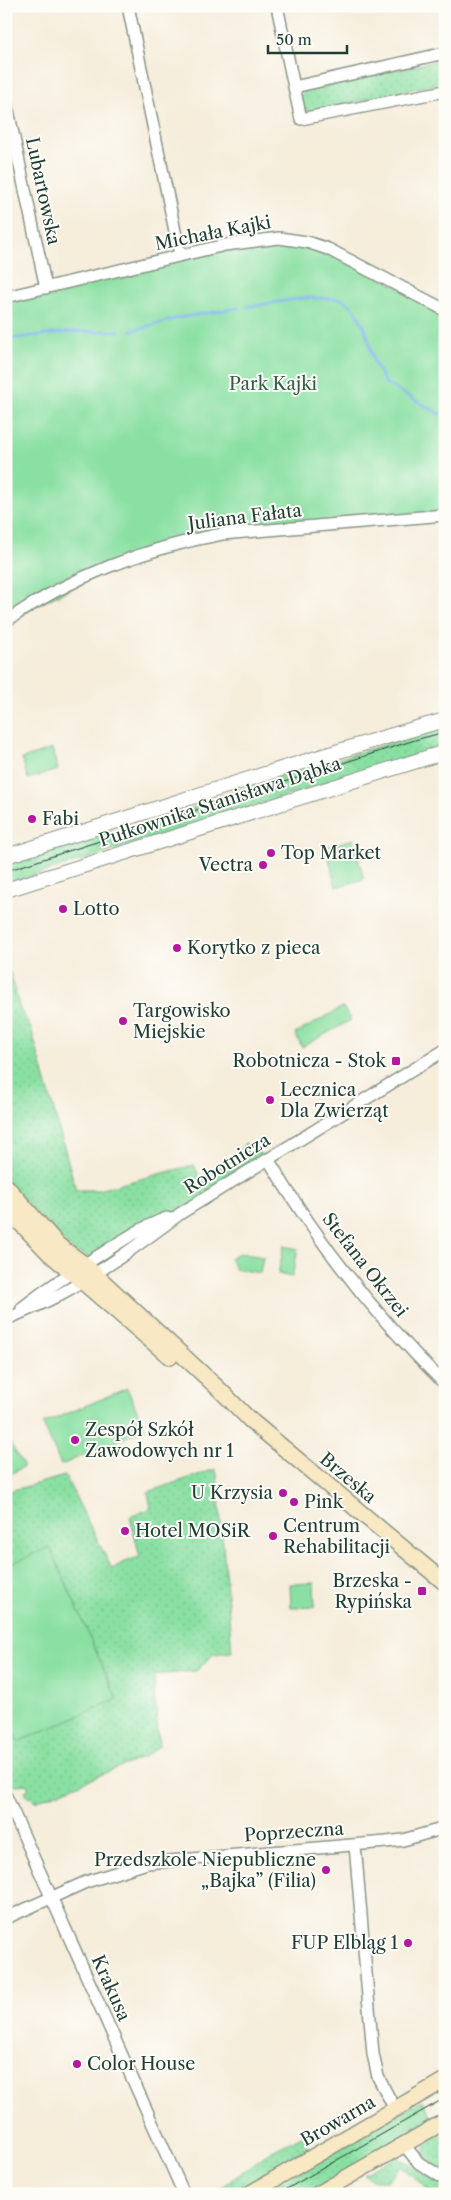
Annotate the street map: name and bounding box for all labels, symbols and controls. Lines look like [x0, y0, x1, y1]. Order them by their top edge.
scale bar [268, 22, 347, 54]
text: 50 m [276, 30, 312, 49]
street label: Lubartowska [21, 135, 65, 247]
street label: Michała Kajki [153, 211, 273, 255]
park label: Park Kajki [229, 373, 318, 395]
street label: Juliana Fałata [184, 499, 304, 535]
street label: Pułkownika Stanisława Dąbka [96, 752, 344, 852]
place label: Fabi [42, 808, 79, 830]
marker: Fabi [26, 813, 38, 825]
place label: Top Market [281, 842, 382, 864]
marker: Top Market [265, 847, 277, 859]
place label: Vectra [198, 854, 254, 876]
marker: Vectra [257, 859, 269, 871]
place label: Lotto [73, 898, 120, 920]
marker: Lotto [57, 903, 69, 915]
place label: Korytko z pieca [187, 937, 321, 959]
marker: Korytko z pieca [171, 942, 183, 954]
place label: Targowisko Miejskie [133, 1000, 231, 1043]
marker: Targowisko Miejskie [117, 1015, 129, 1027]
place label: Robotnicza - Stok [233, 1050, 388, 1072]
marker: Robotnicza - Stok [390, 1055, 402, 1067]
place label: Lecznica Dla Zwierząt [280, 1079, 389, 1122]
marker: Lecznica Dla Zwierząt [264, 1094, 276, 1106]
street label: Robotnicza [180, 1129, 275, 1199]
street label: Stefana Okrzei [318, 1209, 413, 1322]
place label: Zespół Szkół Zawodowych nr 1 [85, 1419, 234, 1462]
marker: Zespół Szkół Zawodowych nr 1 [69, 1434, 81, 1446]
street label: Brzeska [315, 1448, 381, 1508]
place label: U Krzysia [191, 1482, 273, 1504]
marker: U Krzysia [277, 1487, 289, 1499]
place label: Pink [304, 1491, 345, 1513]
marker: Pink [288, 1496, 300, 1508]
place label: Centrum Rehabilitacji [283, 1515, 391, 1558]
place label: Hotel MOSiR [135, 1520, 251, 1542]
marker: Hotel MOSiR [119, 1525, 131, 1537]
marker: Centrum Rehabilitacji [267, 1530, 279, 1542]
place label: Brzeska - Rypińska [332, 1570, 412, 1613]
marker: Brzeska - Rypińska [416, 1585, 428, 1597]
street label: Poprzeczna [243, 1818, 345, 1846]
place label: Przedszkole Niepubliczne „Bajka” (Filia) [94, 1849, 316, 1892]
marker: Przedszkole Niepubliczne „Bajka” (Filia) [320, 1864, 332, 1876]
place label: FUP Elbląg 1 [291, 1932, 398, 1954]
marker: FUP Elbląg 1 [402, 1937, 414, 1949]
street label: Krakusa [87, 1952, 135, 2025]
place label: Color House [87, 2053, 195, 2075]
marker: Color House [71, 2058, 83, 2070]
street label: Browarna [297, 2091, 380, 2151]

